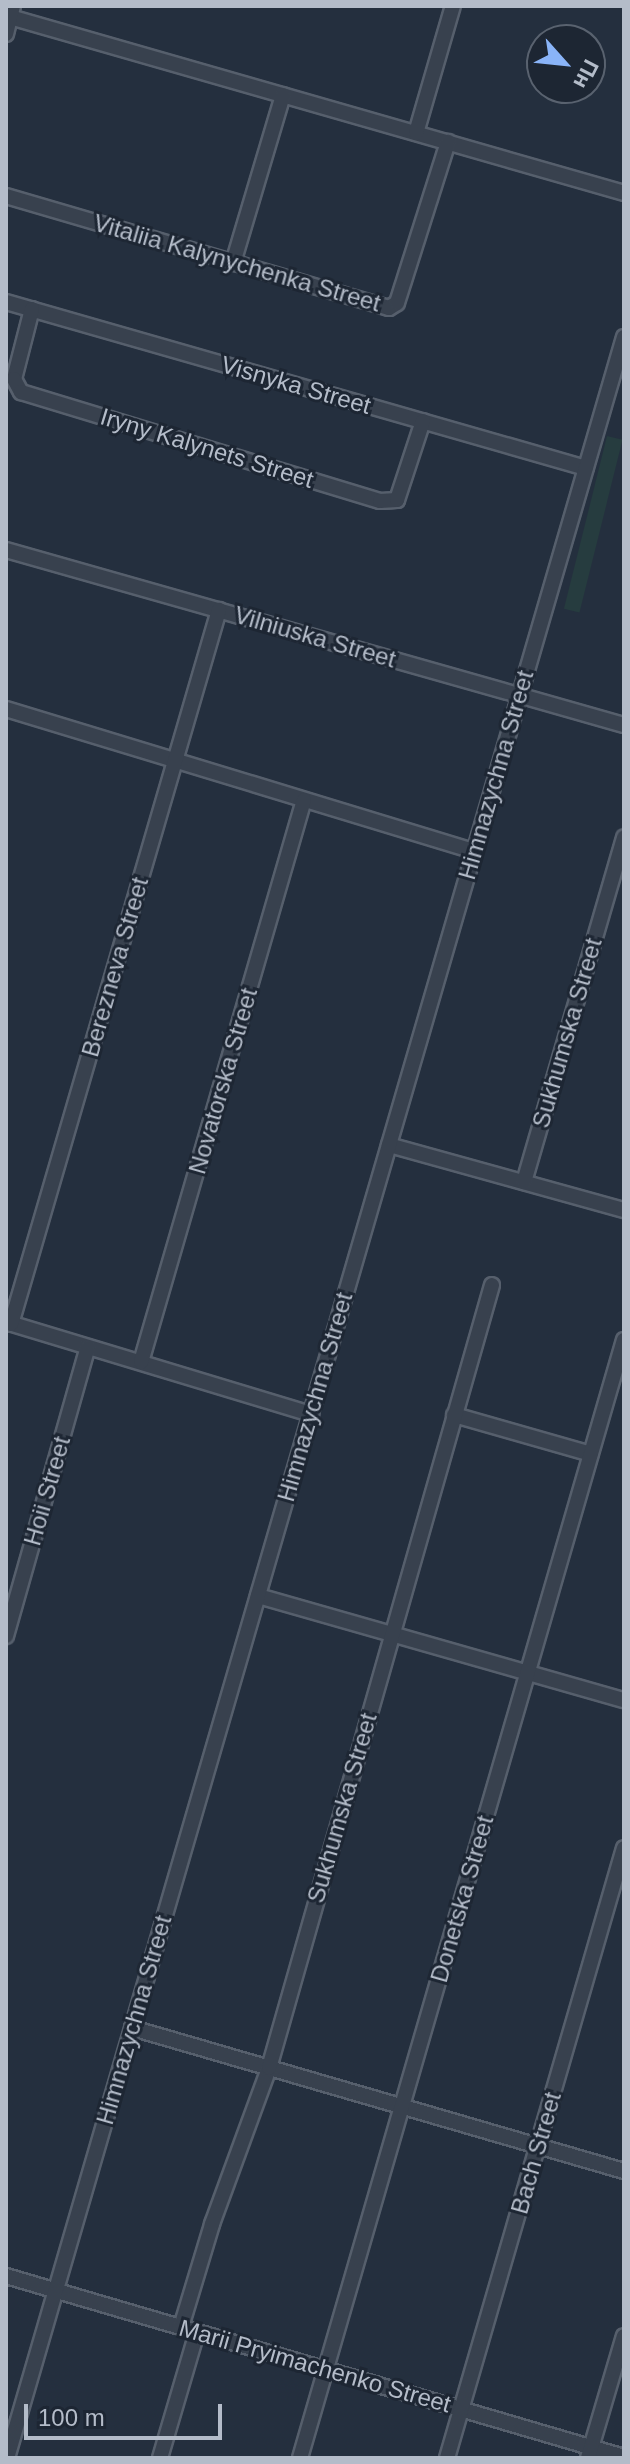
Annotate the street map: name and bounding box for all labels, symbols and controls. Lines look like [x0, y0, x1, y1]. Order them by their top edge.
north arrow [526, 24, 606, 104]
text: Пн [568, 56, 604, 93]
street label: Vitaliia Kalynychenka Street [90, 208, 384, 318]
street label: Visnyka Street [218, 350, 374, 420]
street label: Iryny Kalynets Street [97, 402, 317, 494]
street label: Vilniuska Street [231, 600, 399, 674]
street label: Himnazychna Street [452, 667, 540, 883]
street label: Berezneva Street [76, 874, 154, 1060]
street label: Sukhumska Street [526, 935, 608, 1131]
street label: Novatorska Street [183, 985, 263, 1177]
street label: Himnazychna Street [271, 1289, 359, 1505]
street label: Hoii Street [18, 1433, 76, 1549]
street label: Sukhumska Street [301, 1710, 383, 1906]
street label: Donetska Street [424, 1812, 500, 1986]
street label: Himnazychna Street [90, 1912, 178, 2128]
street label: Bach Street [505, 2089, 567, 2217]
street label: Marii Pryimachenko Street [176, 2313, 454, 2419]
scale bar [28, 2388, 226, 2438]
text: 100 m [38, 2404, 105, 2431]

